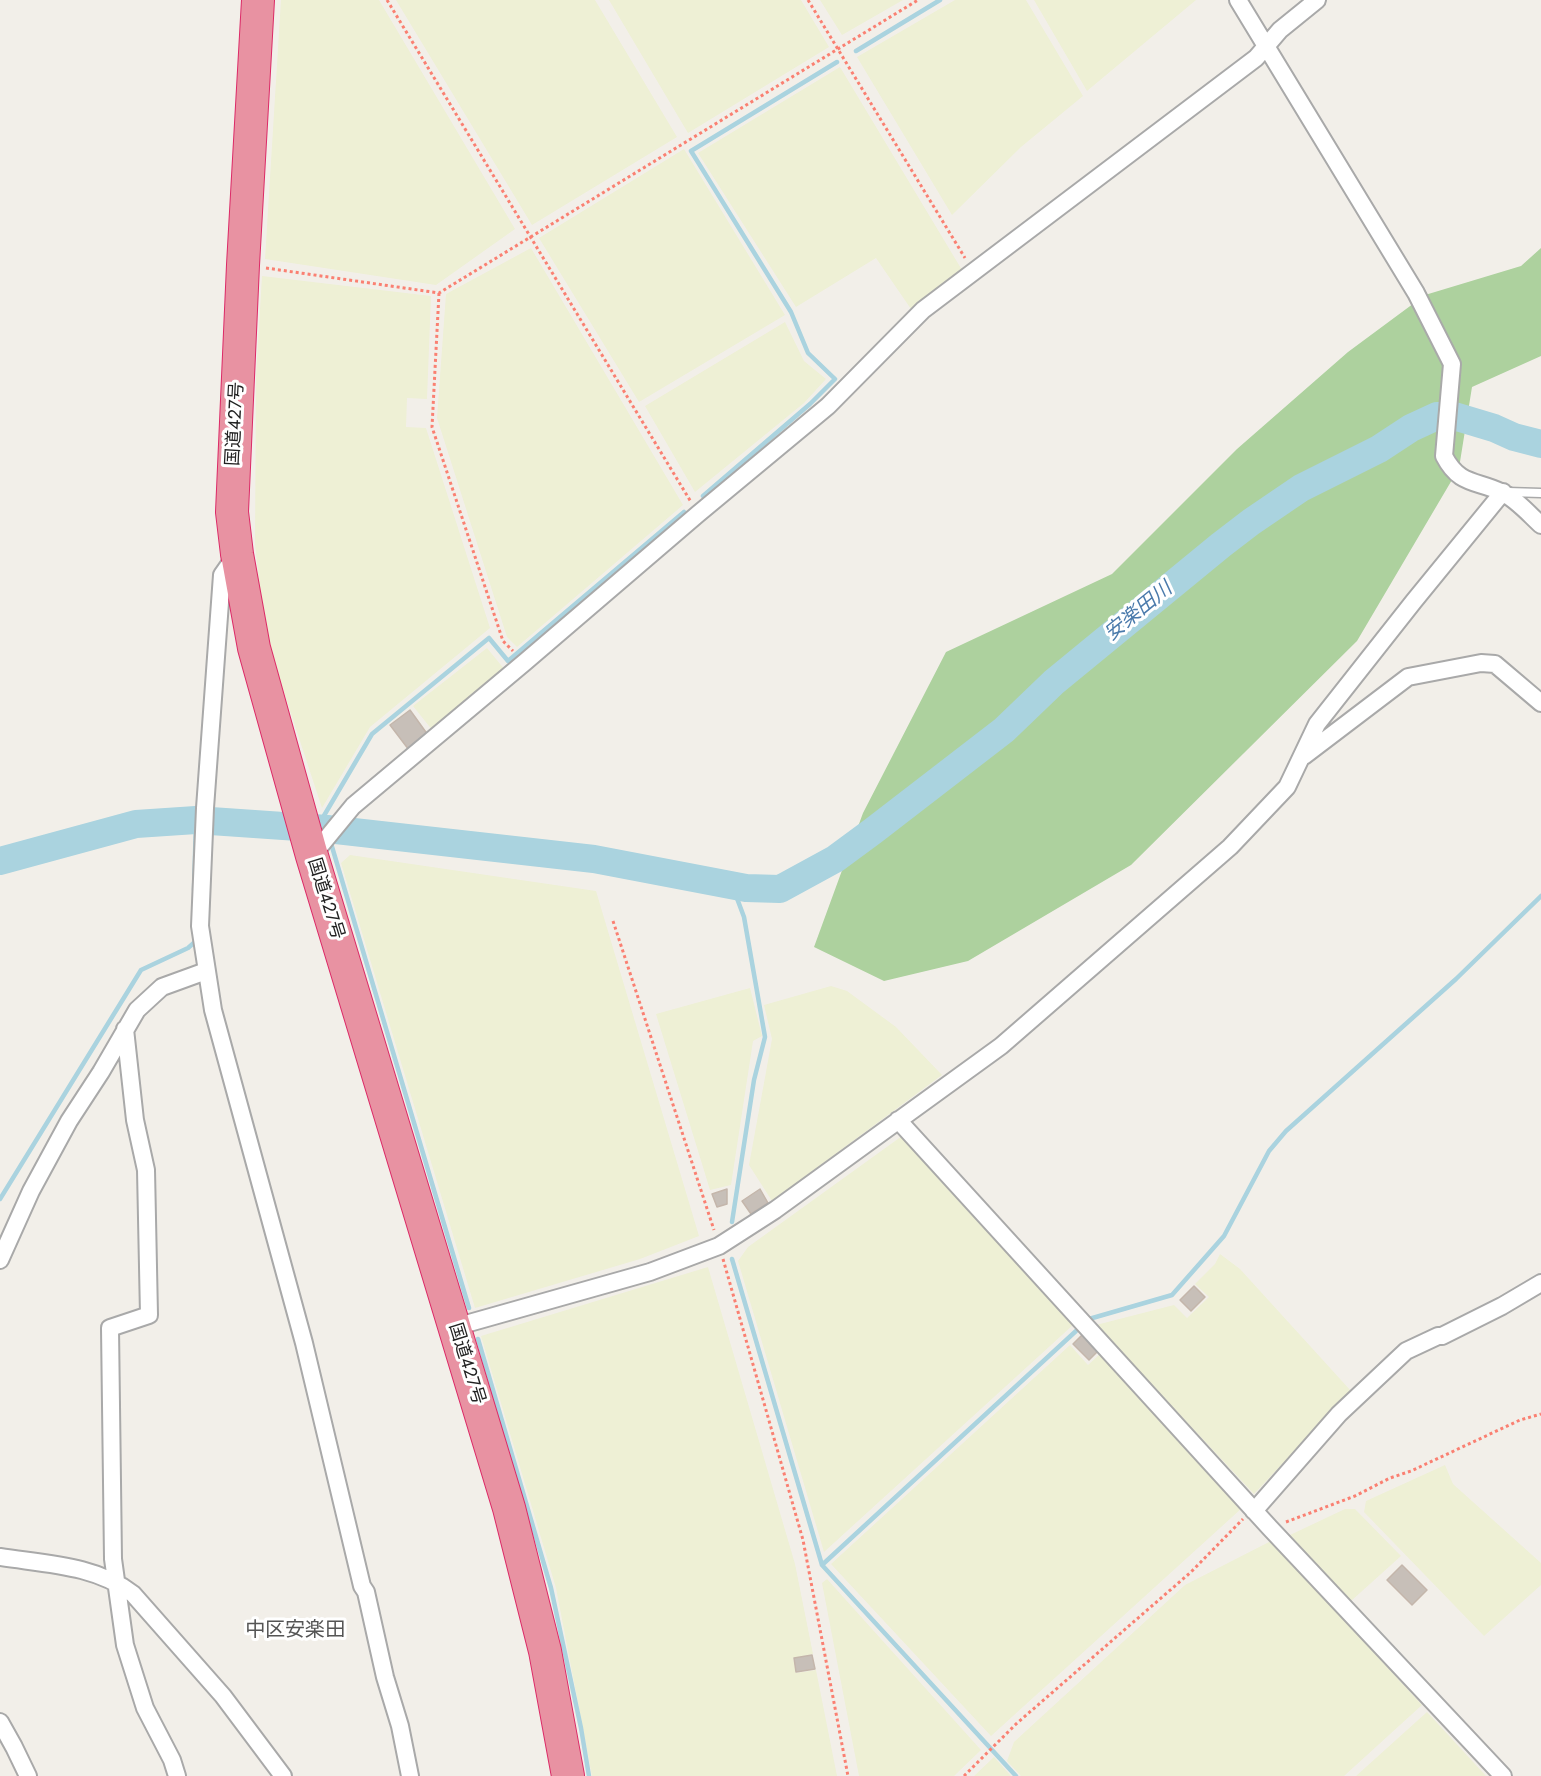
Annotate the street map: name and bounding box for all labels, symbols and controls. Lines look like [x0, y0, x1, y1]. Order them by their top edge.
street label: 国道427号 [223, 381, 249, 467]
water label: 安楽田川 [1100, 578, 1178, 646]
street label: 国道427号 [302, 856, 348, 942]
street label: 国道427号 [443, 1321, 489, 1407]
district label: 中区安楽田 [245, 1619, 345, 1643]

